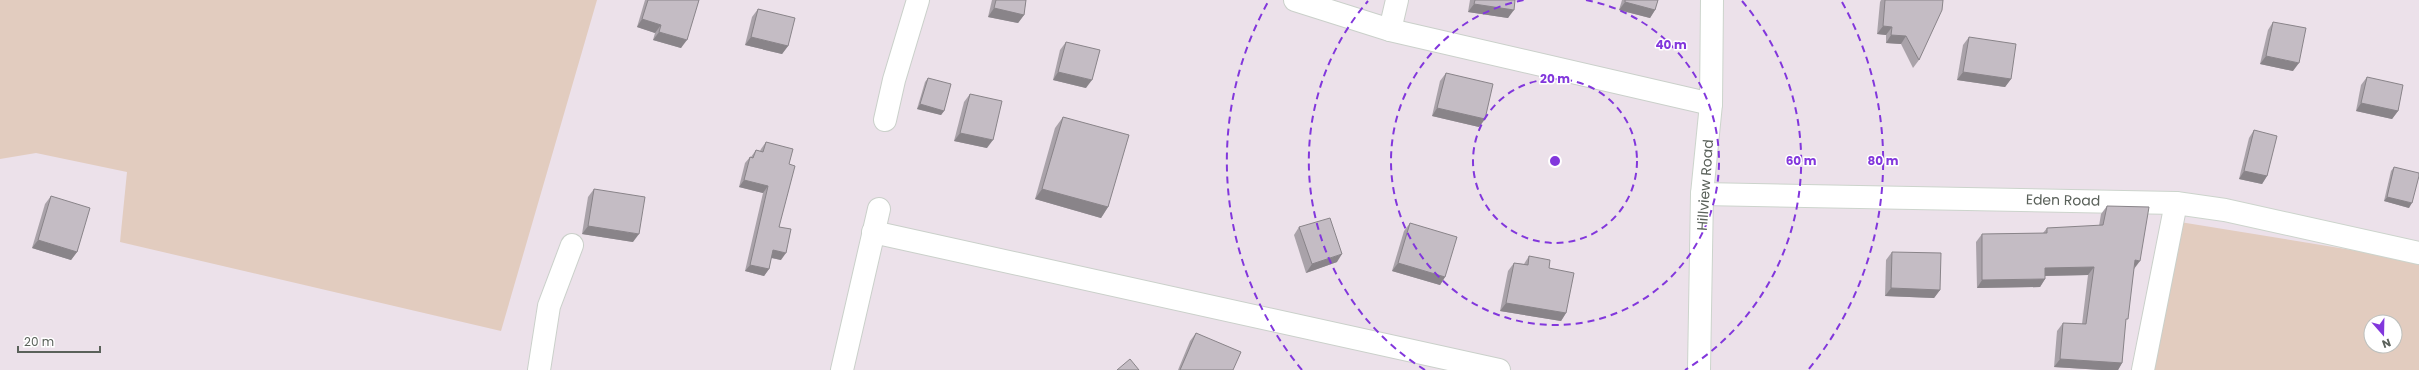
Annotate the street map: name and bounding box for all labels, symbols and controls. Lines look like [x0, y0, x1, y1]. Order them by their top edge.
text: 40 m [1655, 36, 1687, 53]
text: 20 m [1540, 70, 1570, 87]
street label: Hillview Road [1692, 139, 1718, 231]
text: 60 m [1786, 152, 1817, 169]
text: 80 m [1868, 152, 1899, 169]
centre of rings [1548, 154, 1562, 168]
street label: Eden Road [2026, 189, 2100, 211]
north arrow [2363, 314, 2403, 354]
scale bar [18, 328, 100, 354]
text: 20 m [24, 333, 54, 350]
text: N [2380, 334, 2393, 352]

